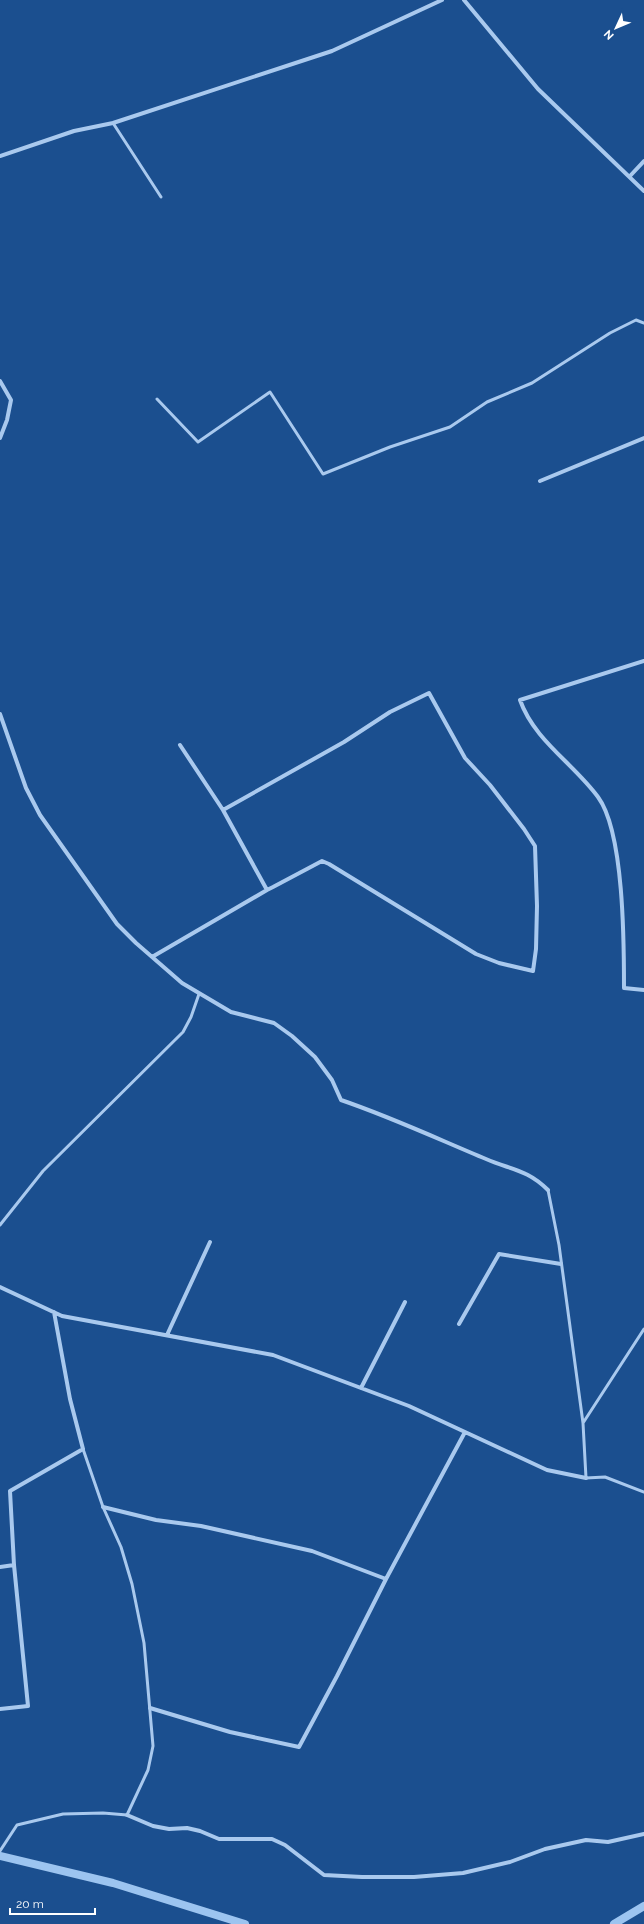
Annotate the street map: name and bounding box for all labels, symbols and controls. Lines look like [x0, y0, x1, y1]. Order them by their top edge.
north arrow [596, 8, 636, 48]
text: N [602, 27, 617, 42]
scale bar [10, 1890, 95, 1916]
text: 20 m [16, 1897, 44, 1911]

